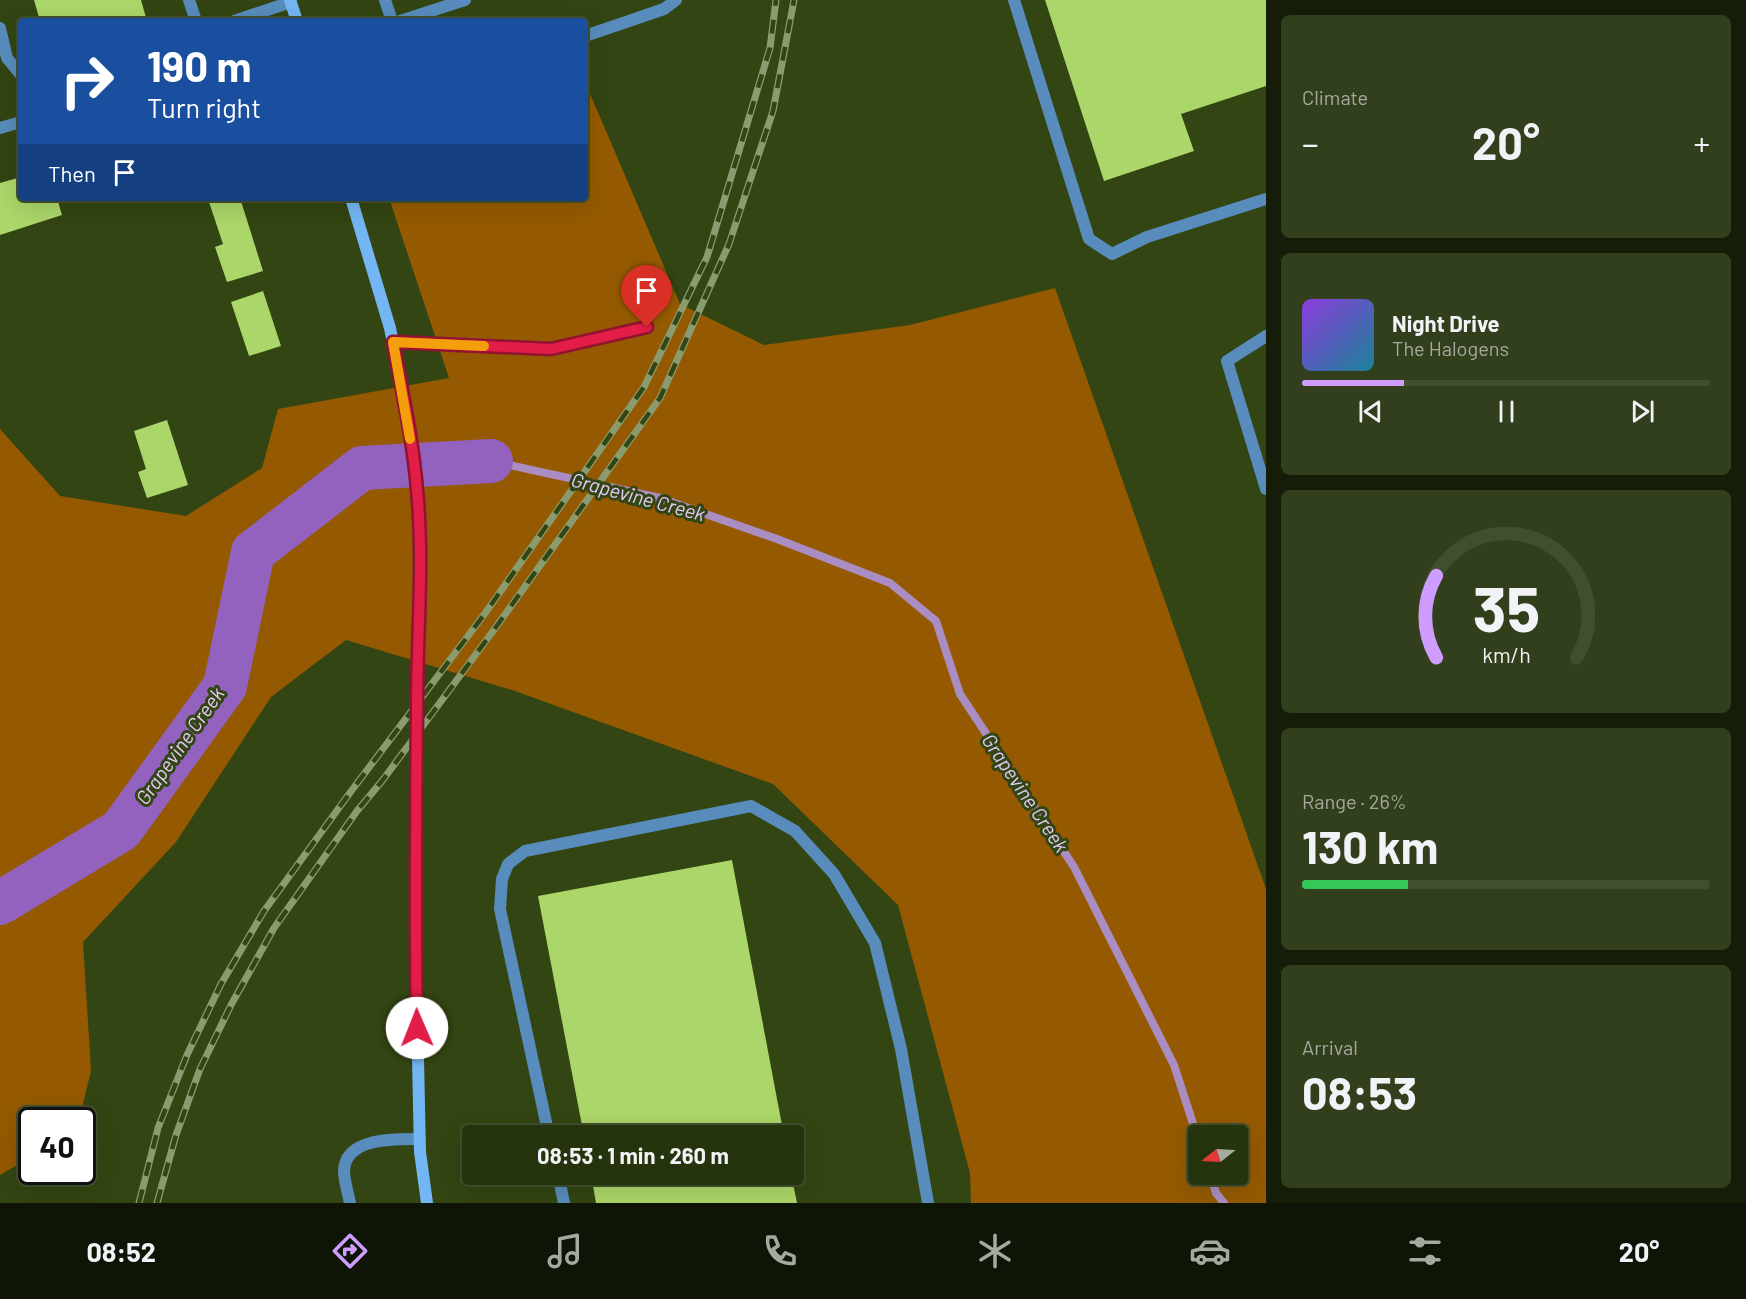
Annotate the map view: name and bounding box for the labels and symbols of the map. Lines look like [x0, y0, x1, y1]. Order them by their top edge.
pin [621, 265, 672, 327]
water label: Grapevine Creek [569, 467, 708, 526]
water label: Grapevine Creek [130, 682, 229, 809]
water label: Grapevine Creek [977, 729, 1074, 857]
position arrow [385, 996, 449, 1060]
speed limit sign: 40 [18, 1107, 96, 1185]
north arrow [1188, 1125, 1248, 1185]

